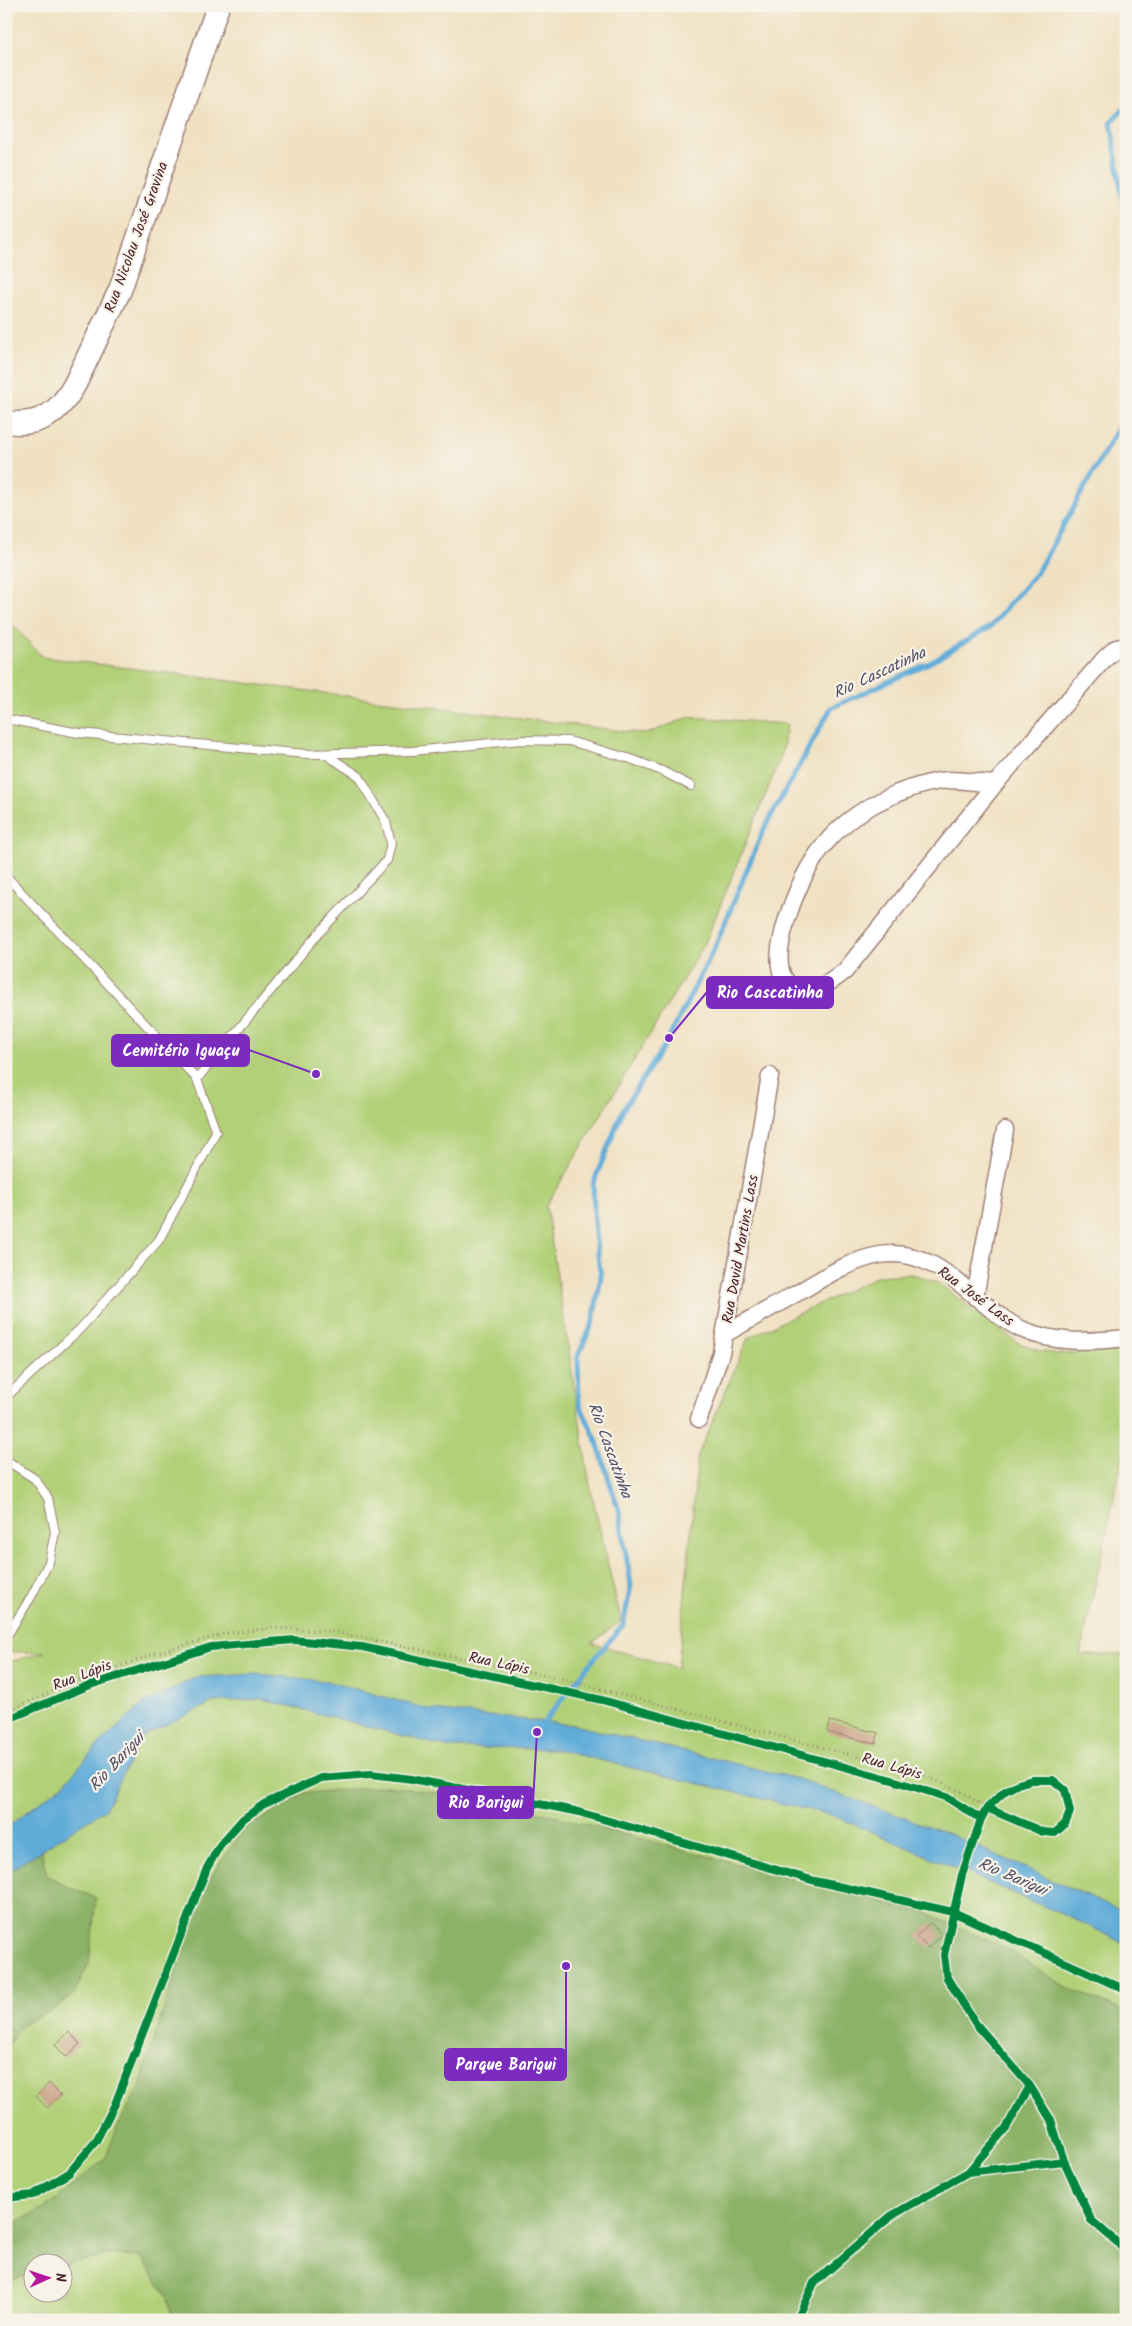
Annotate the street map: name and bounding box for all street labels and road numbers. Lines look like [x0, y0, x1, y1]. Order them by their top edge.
street label: Rua Nicolau José Gravina [98, 159, 175, 316]
street label: Rua David Martins Lass [716, 1172, 766, 1325]
street label: Rua José Lass [932, 1261, 1019, 1333]
street label: Rua Lápis [466, 1646, 532, 1682]
street label: Rua Lápis [49, 1654, 116, 1698]
street label: Rua Lápis [859, 1747, 925, 1787]

